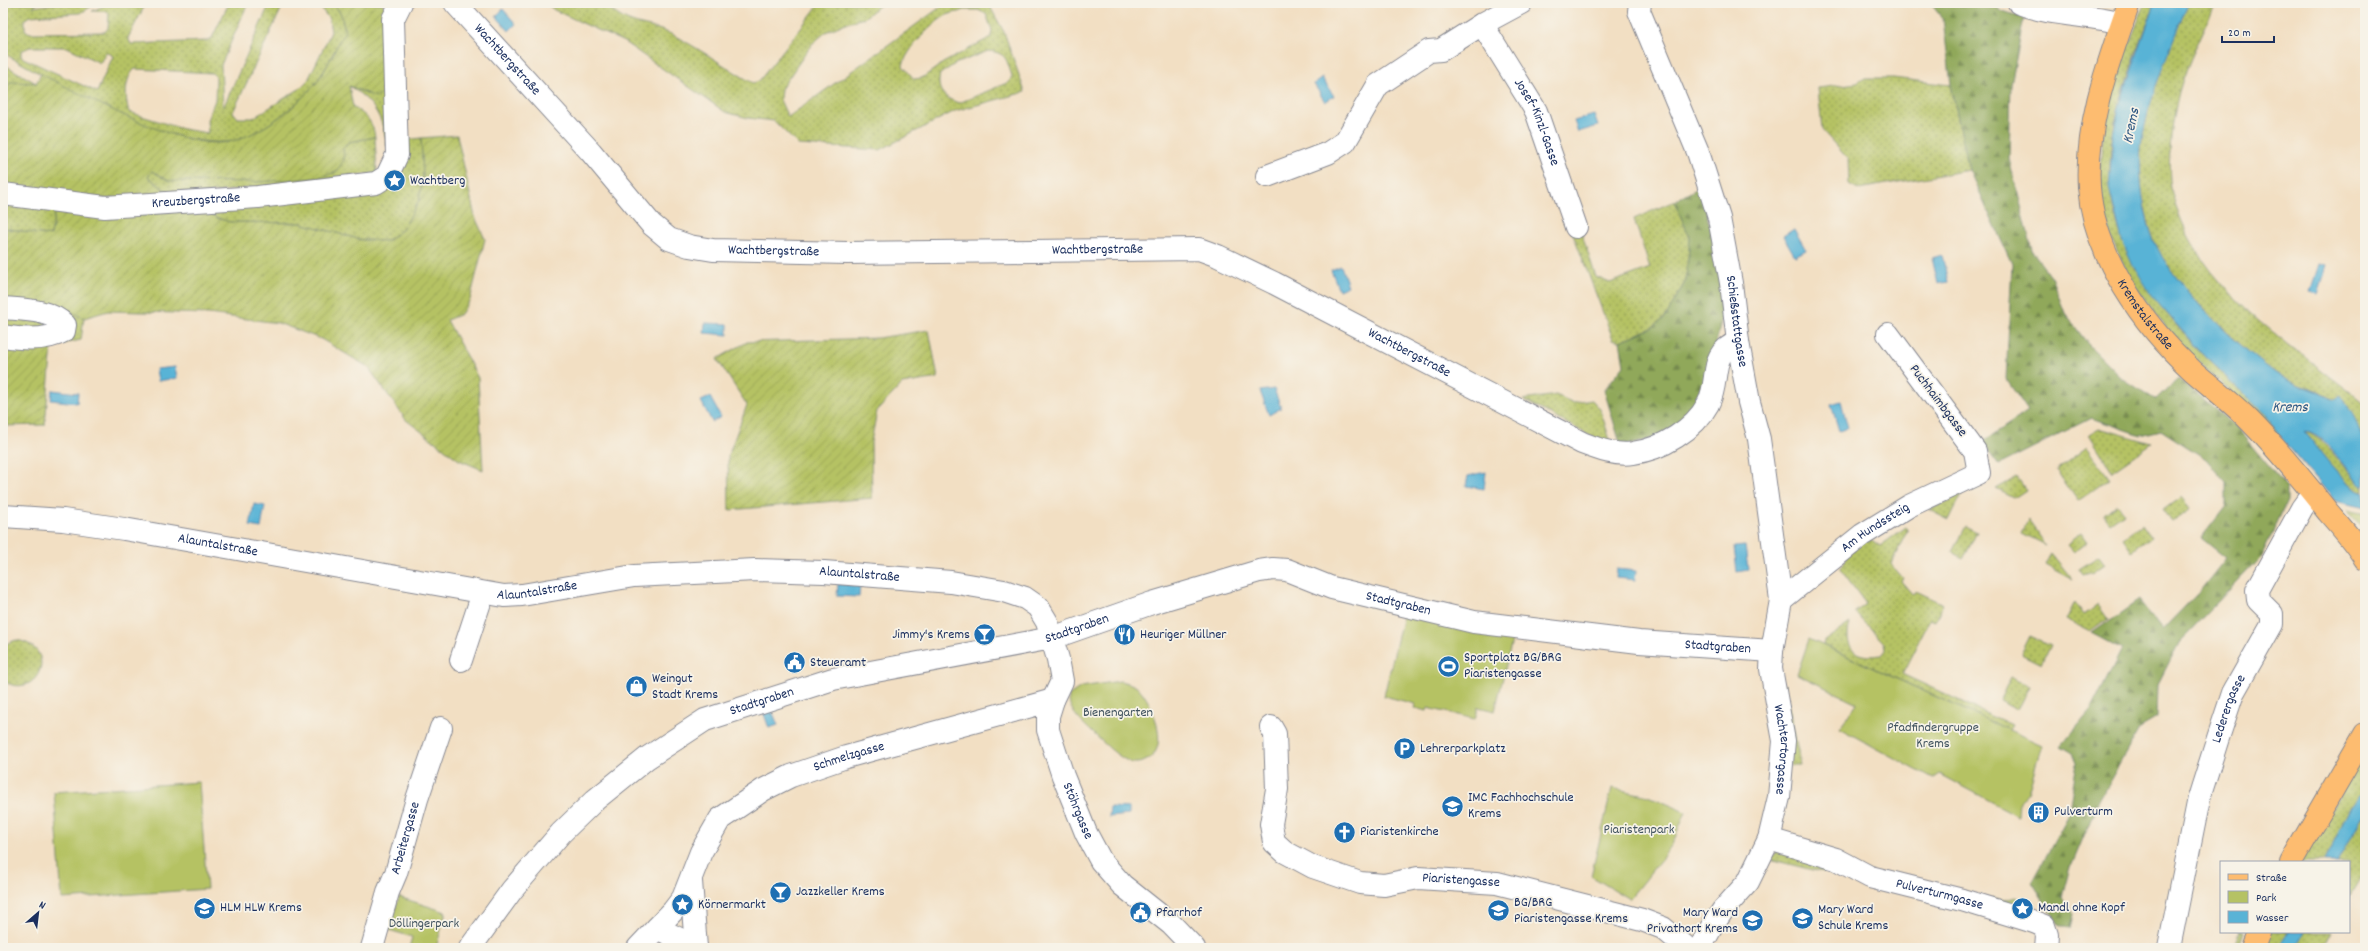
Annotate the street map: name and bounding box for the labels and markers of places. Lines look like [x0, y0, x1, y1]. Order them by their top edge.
place icon: Wachtberg [382, 168, 408, 194]
place label: Wachtberg [410, 171, 465, 191]
bar icon: Jimmy's Krems [972, 622, 998, 648]
restaurant icon: Heuriger Müllner [1111, 622, 1137, 648]
place label: Jimmy's Krems [892, 625, 970, 645]
place label: Heuriger Müllner [1140, 625, 1227, 645]
place label: Sportplatz BG/BRG Piaristengasse [1464, 648, 1561, 684]
public building icon: Steueramt [781, 650, 807, 676]
place label: Steueramt [810, 653, 866, 673]
sports icon: Sportplatz BG/BRG Piaristengasse [1436, 653, 1462, 679]
place label: Weingut Stadt Krems [652, 669, 718, 705]
shop icon: Weingut Stadt Krems [623, 674, 649, 700]
parking icon: Lehrerparkplatz [1391, 736, 1417, 762]
place label: Lehrerparkplatz [1420, 739, 1506, 759]
place label: IMC Fachhochschule Krems [1468, 788, 1574, 824]
school or university icon: IMC Fachhochschule Krems [1440, 793, 1466, 819]
building icon: Pulverturm [2025, 799, 2051, 825]
place label: Pulverturm [2054, 802, 2113, 822]
church icon: Piaristenkirche [1331, 819, 1357, 845]
place label: Piaristenkirche [1360, 822, 1439, 842]
bar icon: Jazzkeller Krems [768, 879, 794, 905]
place label: Jazzkeller Krems [796, 882, 885, 902]
place icon: Körnermarkt [669, 892, 695, 918]
place label: BG/BRG Piaristengasse Krems [1514, 893, 1628, 929]
school or university icon: HLM HLW Krems [192, 895, 218, 921]
place label: Körnermarkt [698, 895, 766, 915]
place icon: Mandl ohne Kopf [2009, 895, 2035, 921]
place label: HLM HLW Krems [220, 898, 302, 918]
school or university icon: BG/BRG Piaristengasse Krems [1485, 898, 1511, 924]
place label: Mandl ohne Kopf [2038, 898, 2126, 918]
public building icon: Pfarrhof [1128, 900, 1154, 926]
place label: Mary Ward Schule Krems [1818, 900, 1888, 936]
place label: Pfarrhof [1156, 903, 1203, 923]
place label: Mary Ward Privathort Krems [1647, 903, 1738, 939]
school or university icon: Mary Ward Schule Krems [1790, 905, 1816, 931]
school or university icon: Mary Ward Privathort Krems [1740, 908, 1766, 934]

